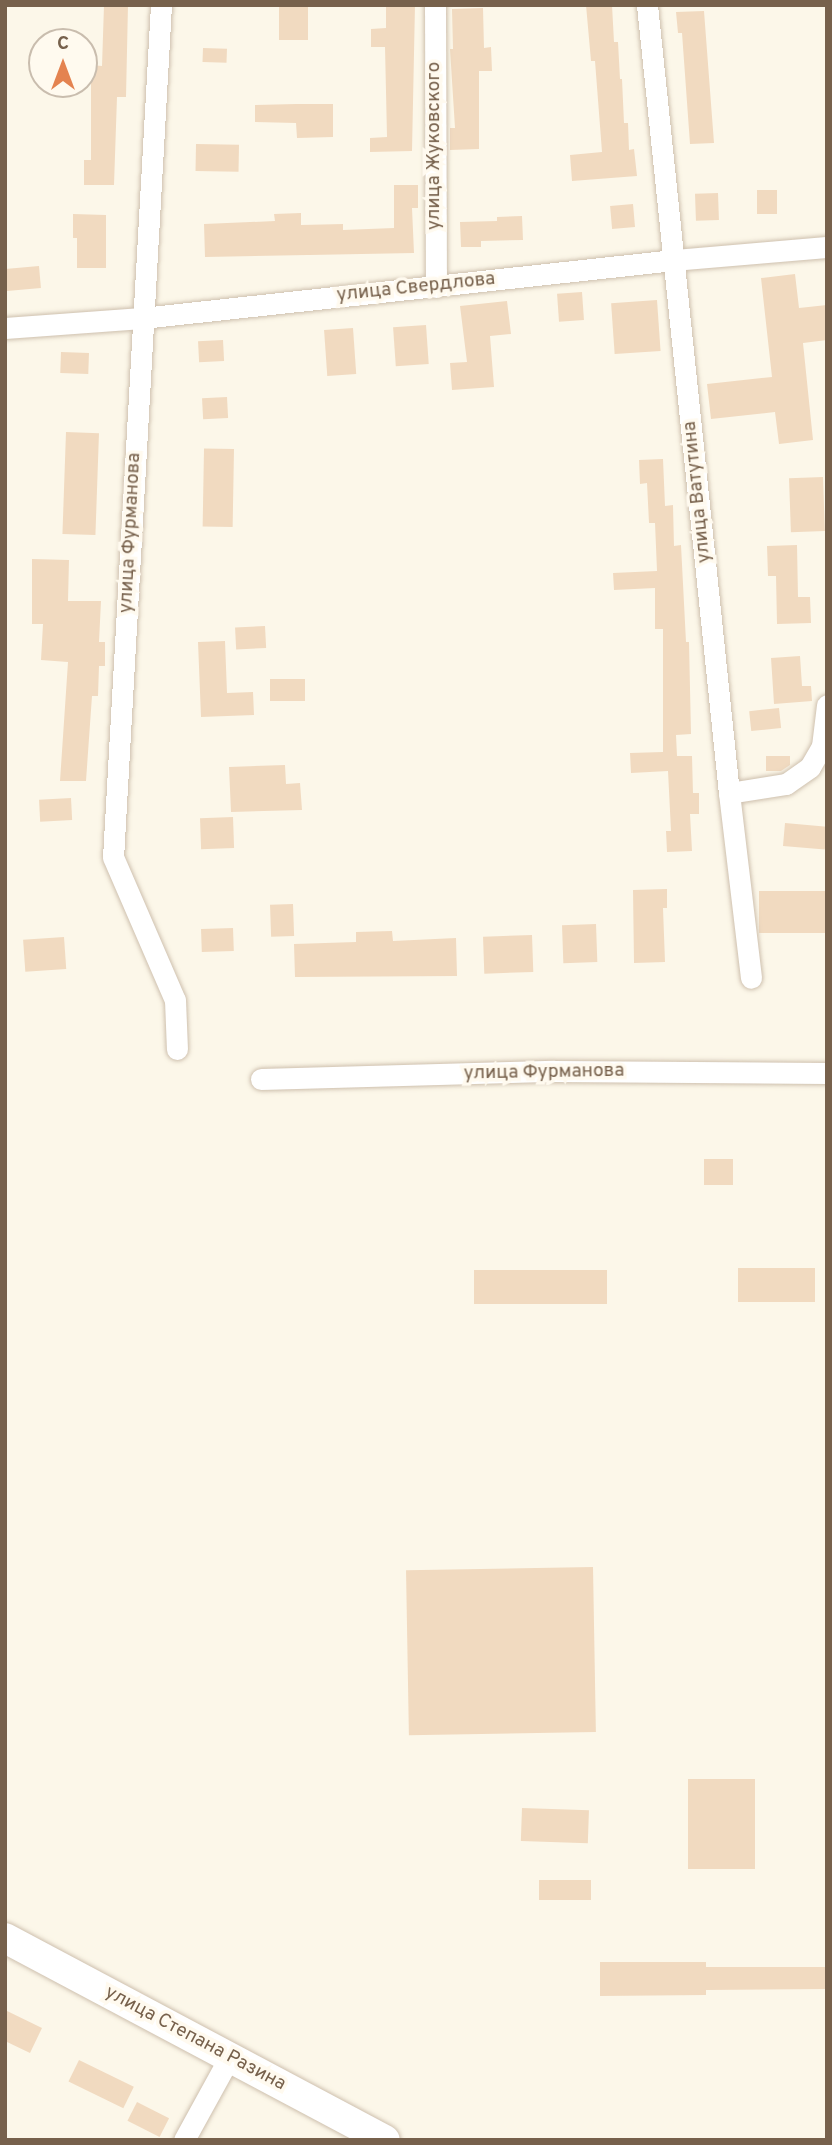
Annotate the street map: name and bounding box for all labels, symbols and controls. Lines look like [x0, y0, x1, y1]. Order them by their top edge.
north arrow [28, 28, 98, 98]
text: С [57, 32, 69, 56]
street label: улица Жуковского [424, 62, 446, 230]
street label: улица Свердлова [336, 268, 496, 308]
street label: улица Ватутина [679, 420, 717, 564]
street label: улица Фурманова [115, 452, 147, 614]
street label: улица Фурманова [463, 1060, 625, 1086]
street label: улица Степана Разина [101, 1982, 289, 2096]

